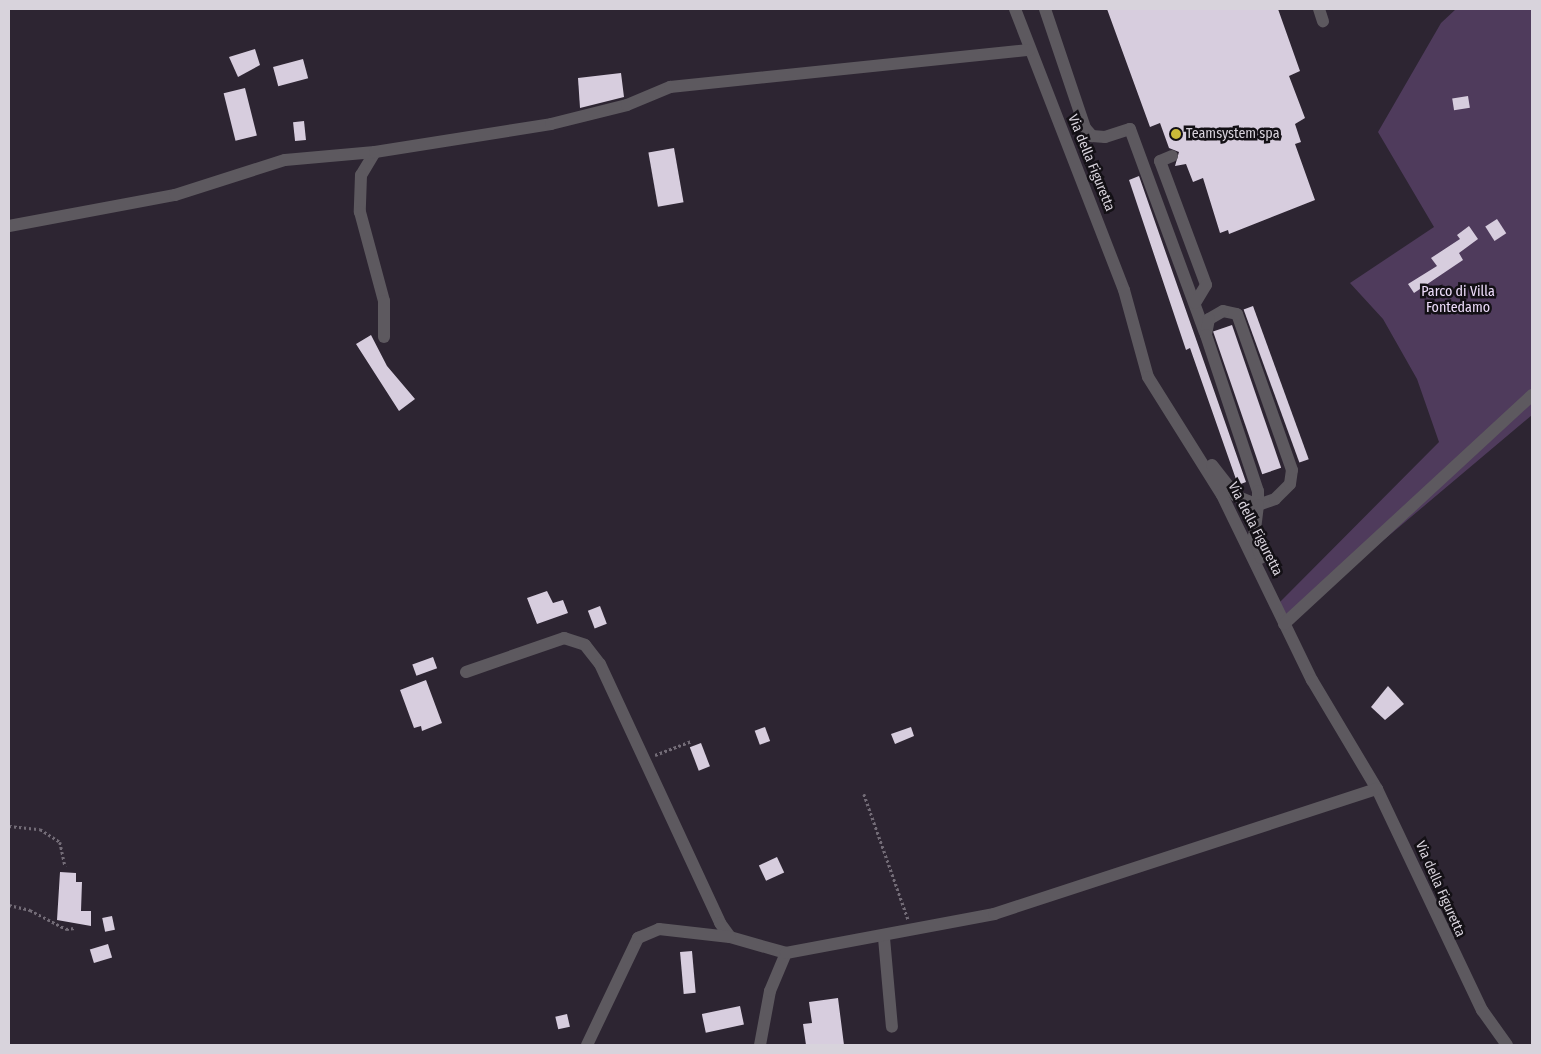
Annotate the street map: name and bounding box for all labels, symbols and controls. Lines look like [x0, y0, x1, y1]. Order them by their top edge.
street label: Via della Figuretta [1064, 112, 1118, 214]
place label: Teamsystem spa [1186, 126, 1280, 142]
marker: Teamsystem spa [1170, 128, 1182, 140]
park label: Parco di Villa Fontedamo [1421, 284, 1495, 316]
street label: Via della Figuretta [1224, 479, 1286, 579]
street label: Via della Figuretta [1411, 839, 1469, 939]

